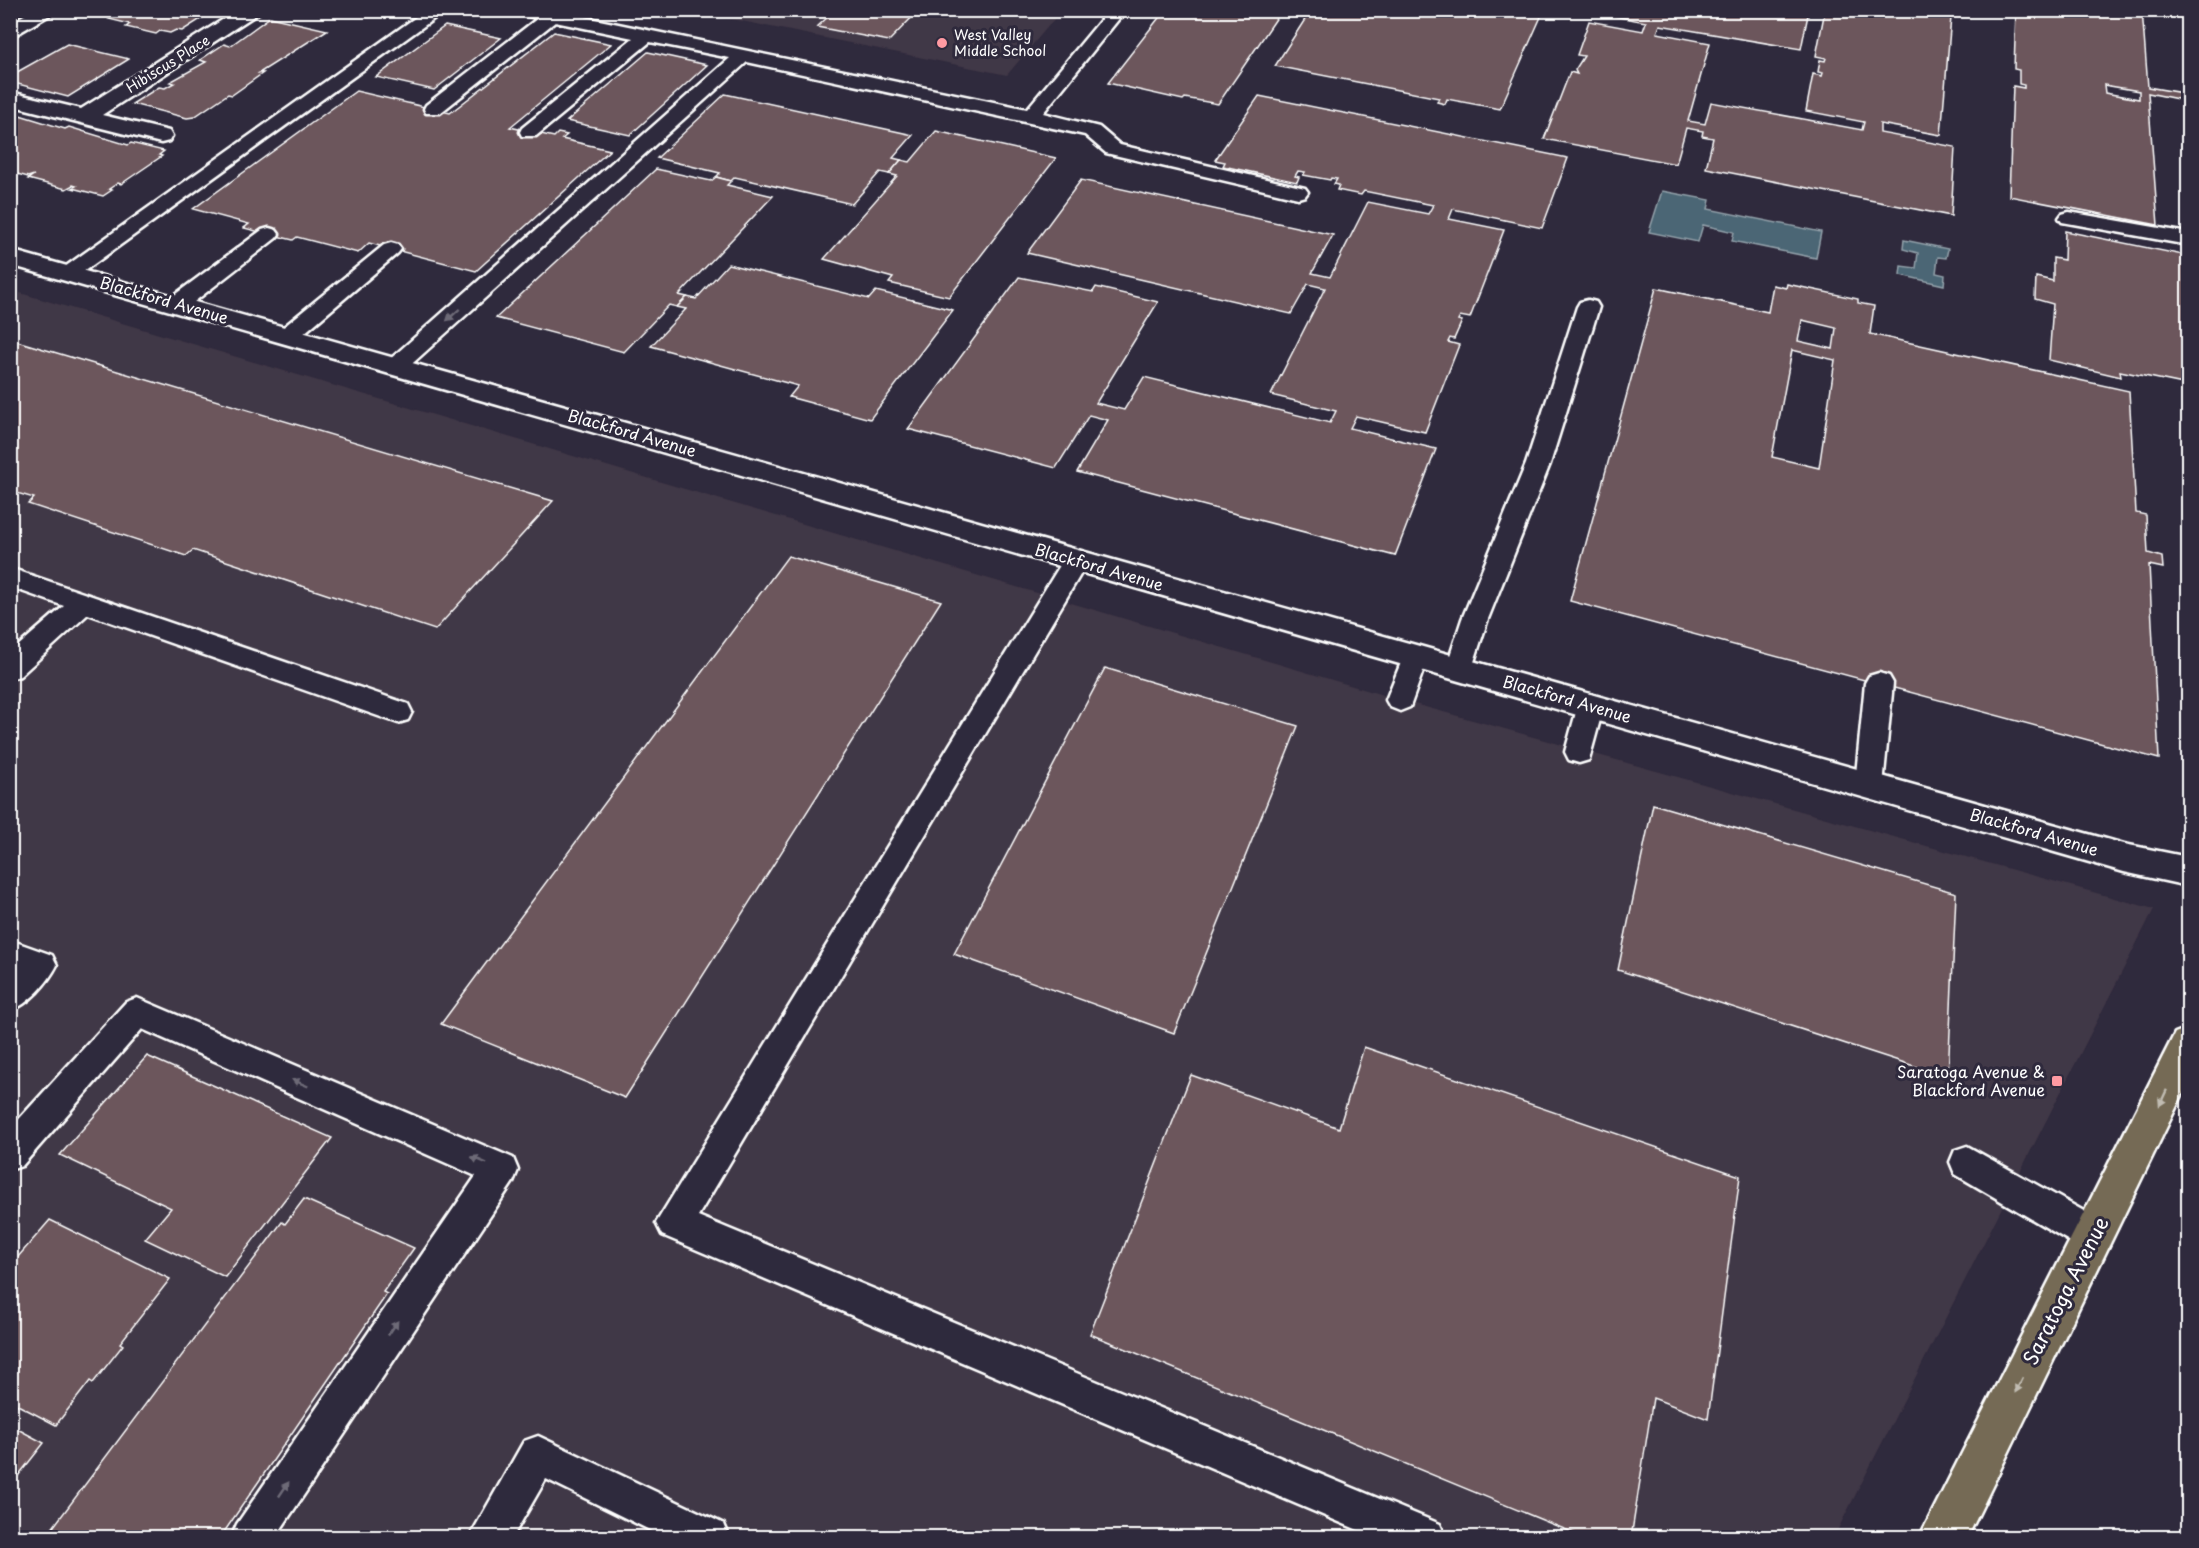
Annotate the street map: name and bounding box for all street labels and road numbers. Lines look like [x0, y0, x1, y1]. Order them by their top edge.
street label: Hibiscus Place [122, 29, 214, 98]
street label: Blackford Avenue [97, 269, 232, 329]
street label: Blackford Avenue [565, 402, 700, 462]
street label: Blackford Avenue [1032, 536, 1167, 596]
street label: Blackford Avenue [1500, 668, 1635, 728]
street label: Blackford Avenue [1967, 801, 2102, 861]
street label: Saratoga Avenue [2015, 1211, 2116, 1370]

